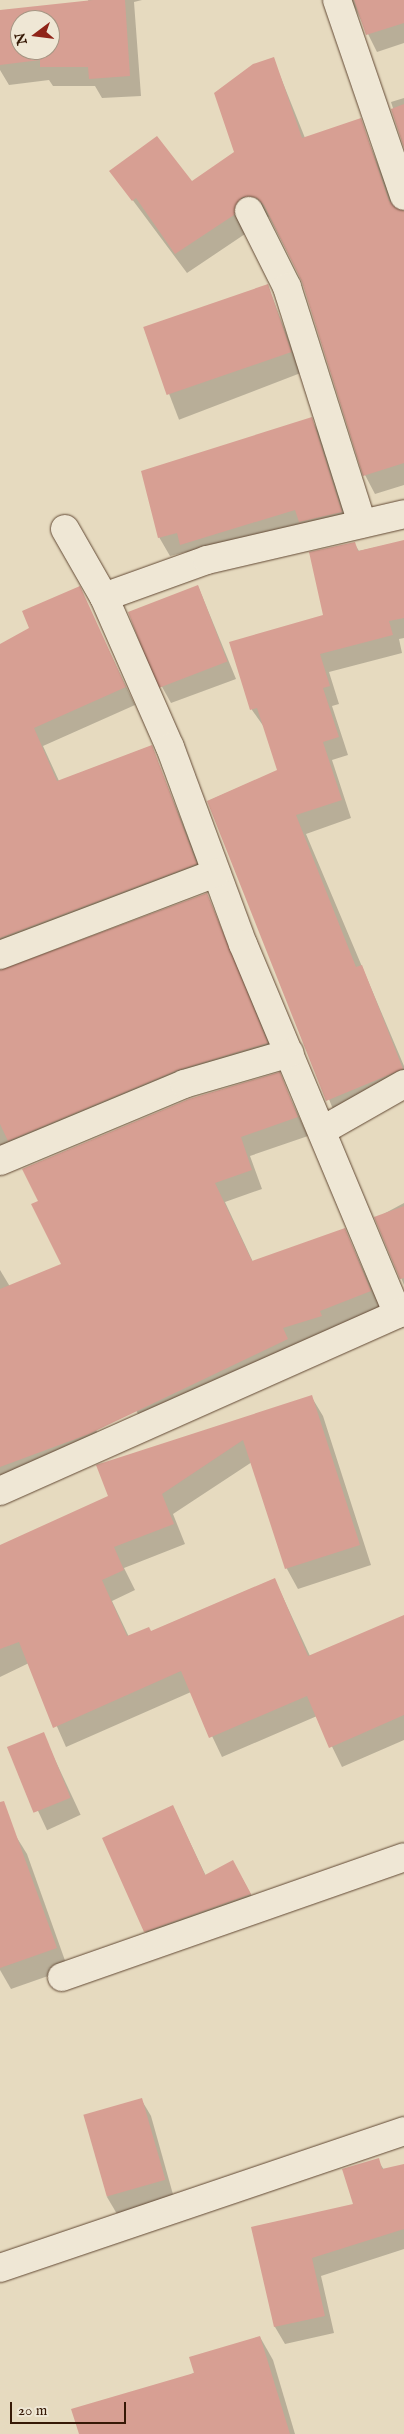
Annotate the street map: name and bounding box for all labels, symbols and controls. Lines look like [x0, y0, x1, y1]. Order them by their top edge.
north arrow [10, 10, 60, 60]
text: N [11, 30, 32, 47]
scale bar [12, 2392, 129, 2424]
text: 20 m [18, 2401, 47, 2420]

